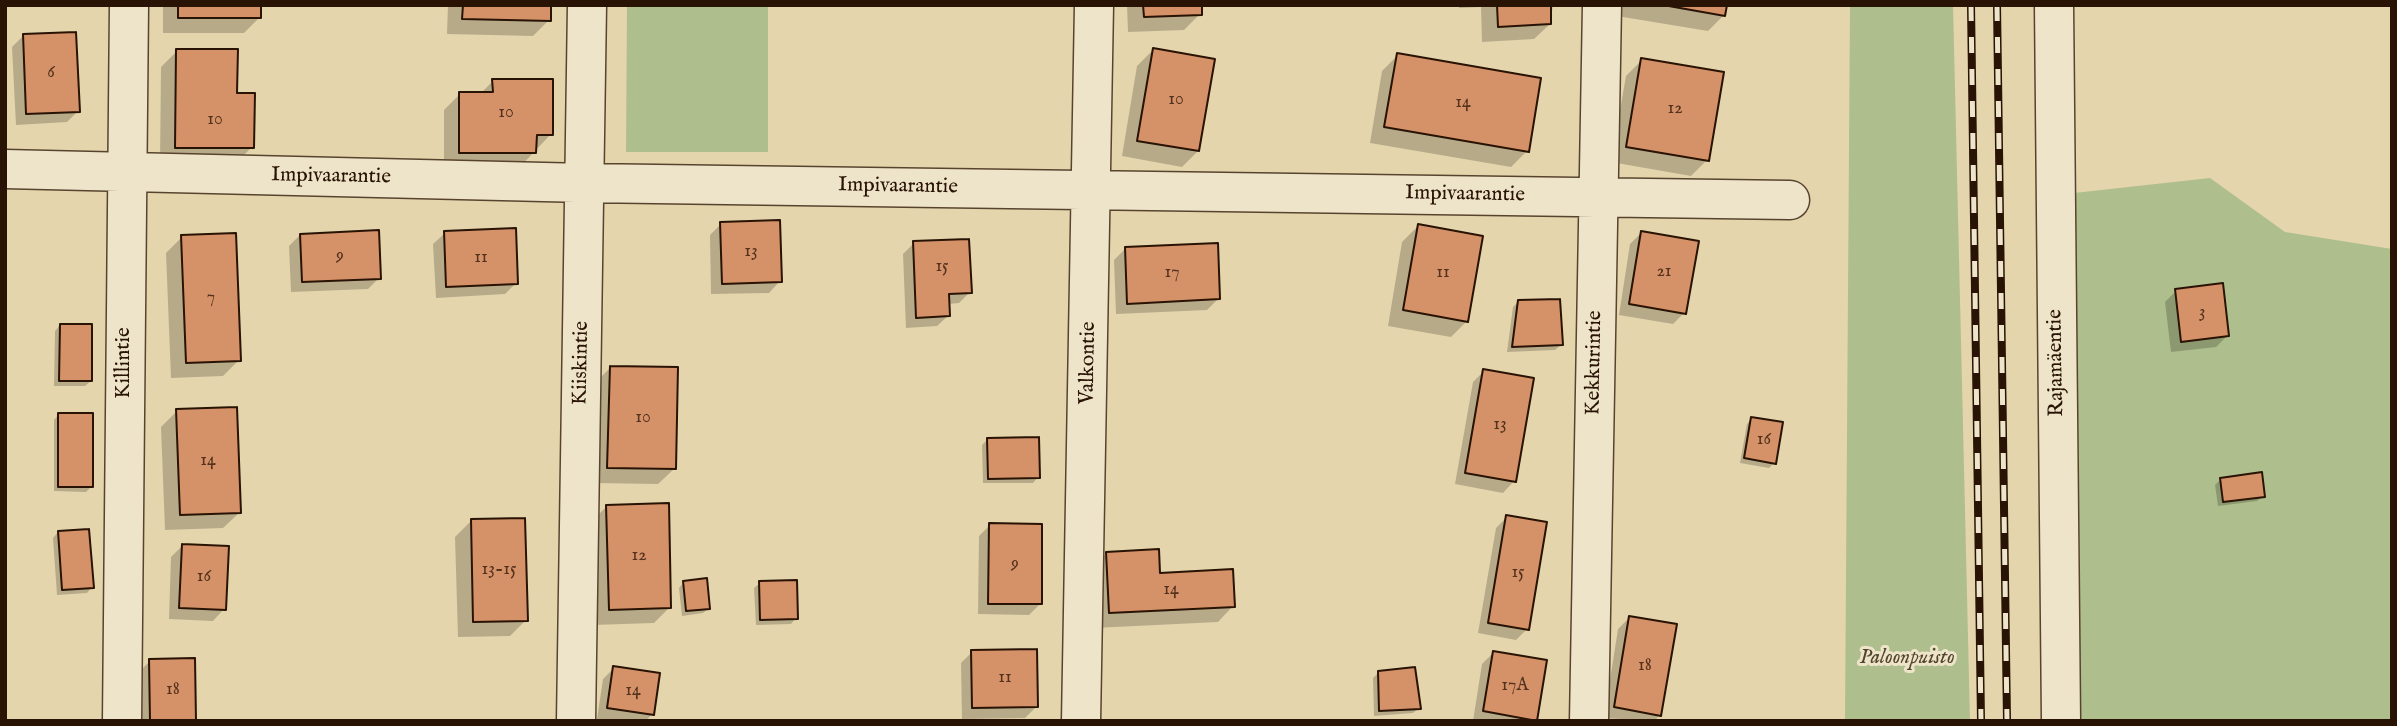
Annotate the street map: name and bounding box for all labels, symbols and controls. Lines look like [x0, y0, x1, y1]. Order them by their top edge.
house number: 6 [47, 62, 55, 84]
house number: 10 [1168, 89, 1184, 111]
house number: 14 [1455, 92, 1471, 114]
house number: 12 [1667, 98, 1683, 120]
house number: 10 [498, 102, 514, 124]
house number: 10 [207, 109, 223, 131]
street label: Impivaarantie [271, 163, 391, 191]
street label: Impivaarantie [838, 173, 958, 201]
street label: Impivaarantie [1405, 181, 1525, 209]
house number: 13 [744, 241, 758, 263]
house number: 9 [336, 245, 344, 267]
house number: 11 [474, 247, 488, 269]
house number: 15 [935, 256, 949, 278]
house number: 21 [1656, 261, 1672, 283]
house number: 17 [1164, 262, 1180, 284]
house number: 11 [1436, 262, 1450, 284]
house number: 7 [207, 287, 215, 309]
house number: 3 [2199, 302, 2205, 324]
street label: Rajamäentie [2043, 309, 2071, 417]
street label: Kekkurintie [1581, 310, 1609, 416]
street label: Kiiskintie [569, 321, 595, 405]
street label: Valkontie [1076, 321, 1102, 405]
street label: Killintie [112, 327, 138, 399]
house number: 10 [635, 407, 651, 429]
house number: 13 [1493, 414, 1507, 436]
house number: 16 [1757, 429, 1771, 451]
house number: 14 [200, 450, 216, 472]
house number: 12 [631, 545, 647, 567]
house number: 9 [1011, 553, 1019, 575]
house number: 13-15 [481, 559, 517, 581]
house number: 15 [1511, 562, 1525, 584]
house number: 16 [197, 566, 211, 588]
house number: 14 [1163, 579, 1179, 601]
park label: Paloonpuisto [1859, 646, 1955, 672]
house number: 18 [1638, 655, 1652, 677]
house number: 11 [998, 667, 1012, 689]
house number: 17A [1501, 675, 1529, 697]
house number: 18 [166, 679, 180, 701]
house number: 14 [625, 680, 641, 702]

